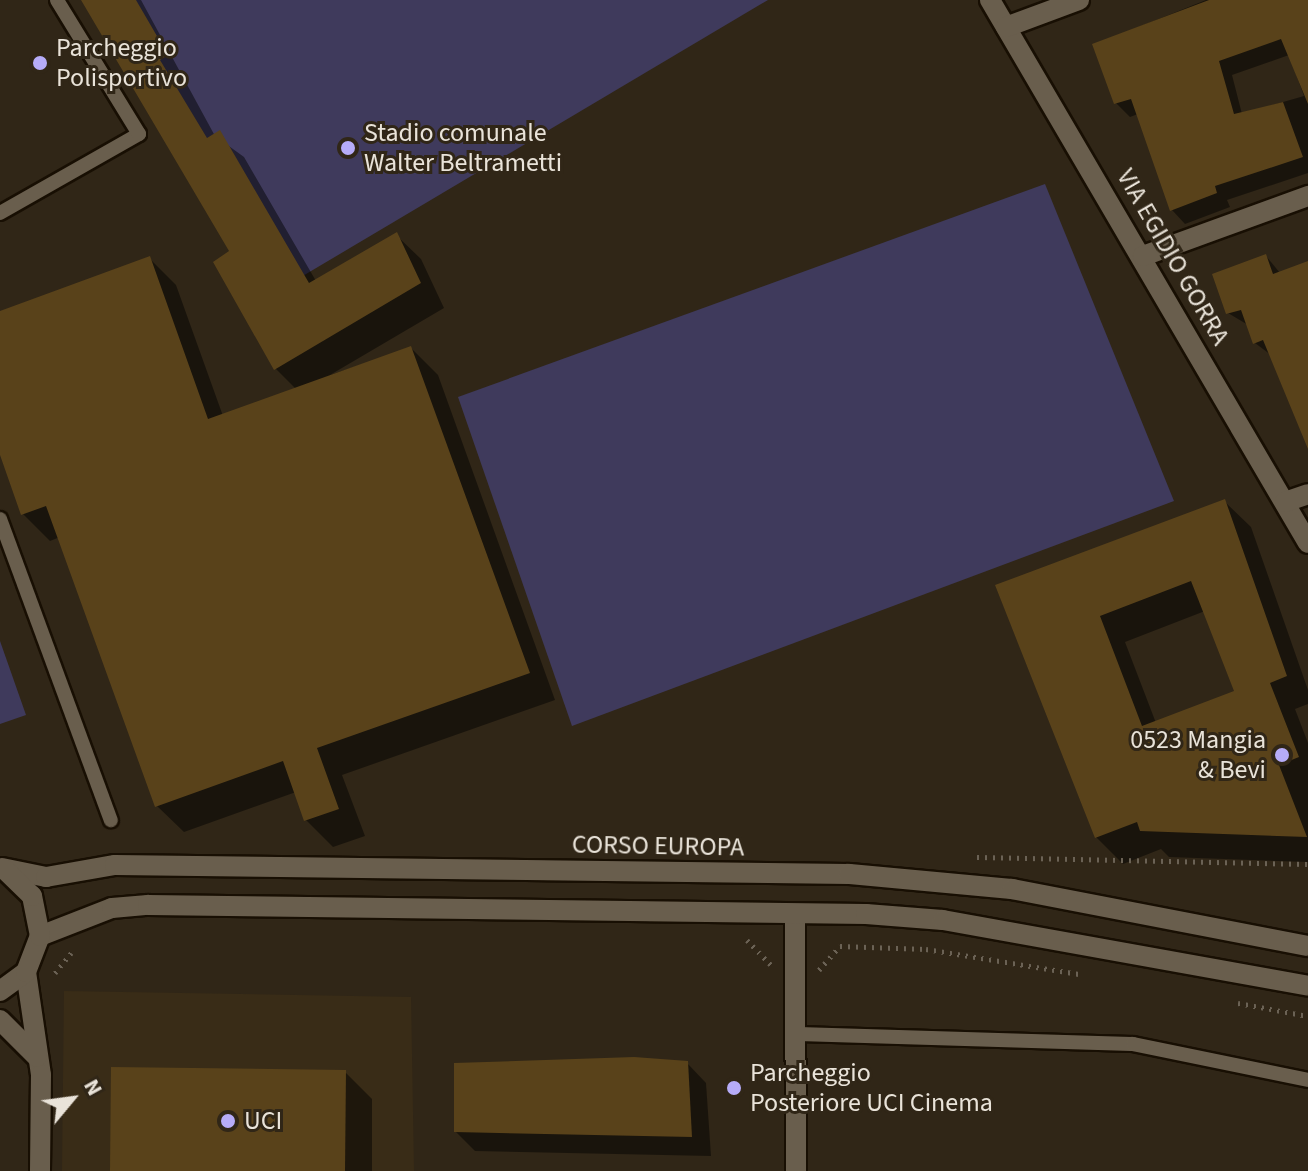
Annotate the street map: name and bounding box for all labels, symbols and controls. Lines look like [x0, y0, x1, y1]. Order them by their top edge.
place label: Parcheggio Polisportivo [56, 32, 187, 94]
marker: Parcheggio Polisportivo [31, 54, 49, 72]
place label: Stadio comunale Walter Beltrametti [364, 117, 562, 178]
marker: Stadio comunale Walter Beltrametti [339, 139, 357, 157]
street label: VIA EGIDIO GORRA [1110, 163, 1236, 351]
place label: 0523 Mangia & Bevi [1130, 724, 1266, 786]
marker: 0523 Mangia & Bevi [1273, 746, 1291, 764]
street label: CORSO EUROPA [572, 829, 744, 863]
place label: Parcheggio Posteriore UCI Cinema [750, 1057, 993, 1118]
north arrow [32, 1059, 112, 1139]
text: N [75, 1073, 111, 1102]
marker: Parcheggio Posteriore UCI Cinema [725, 1079, 743, 1097]
place label: UCI [244, 1105, 282, 1137]
marker: UCI [219, 1112, 237, 1130]

